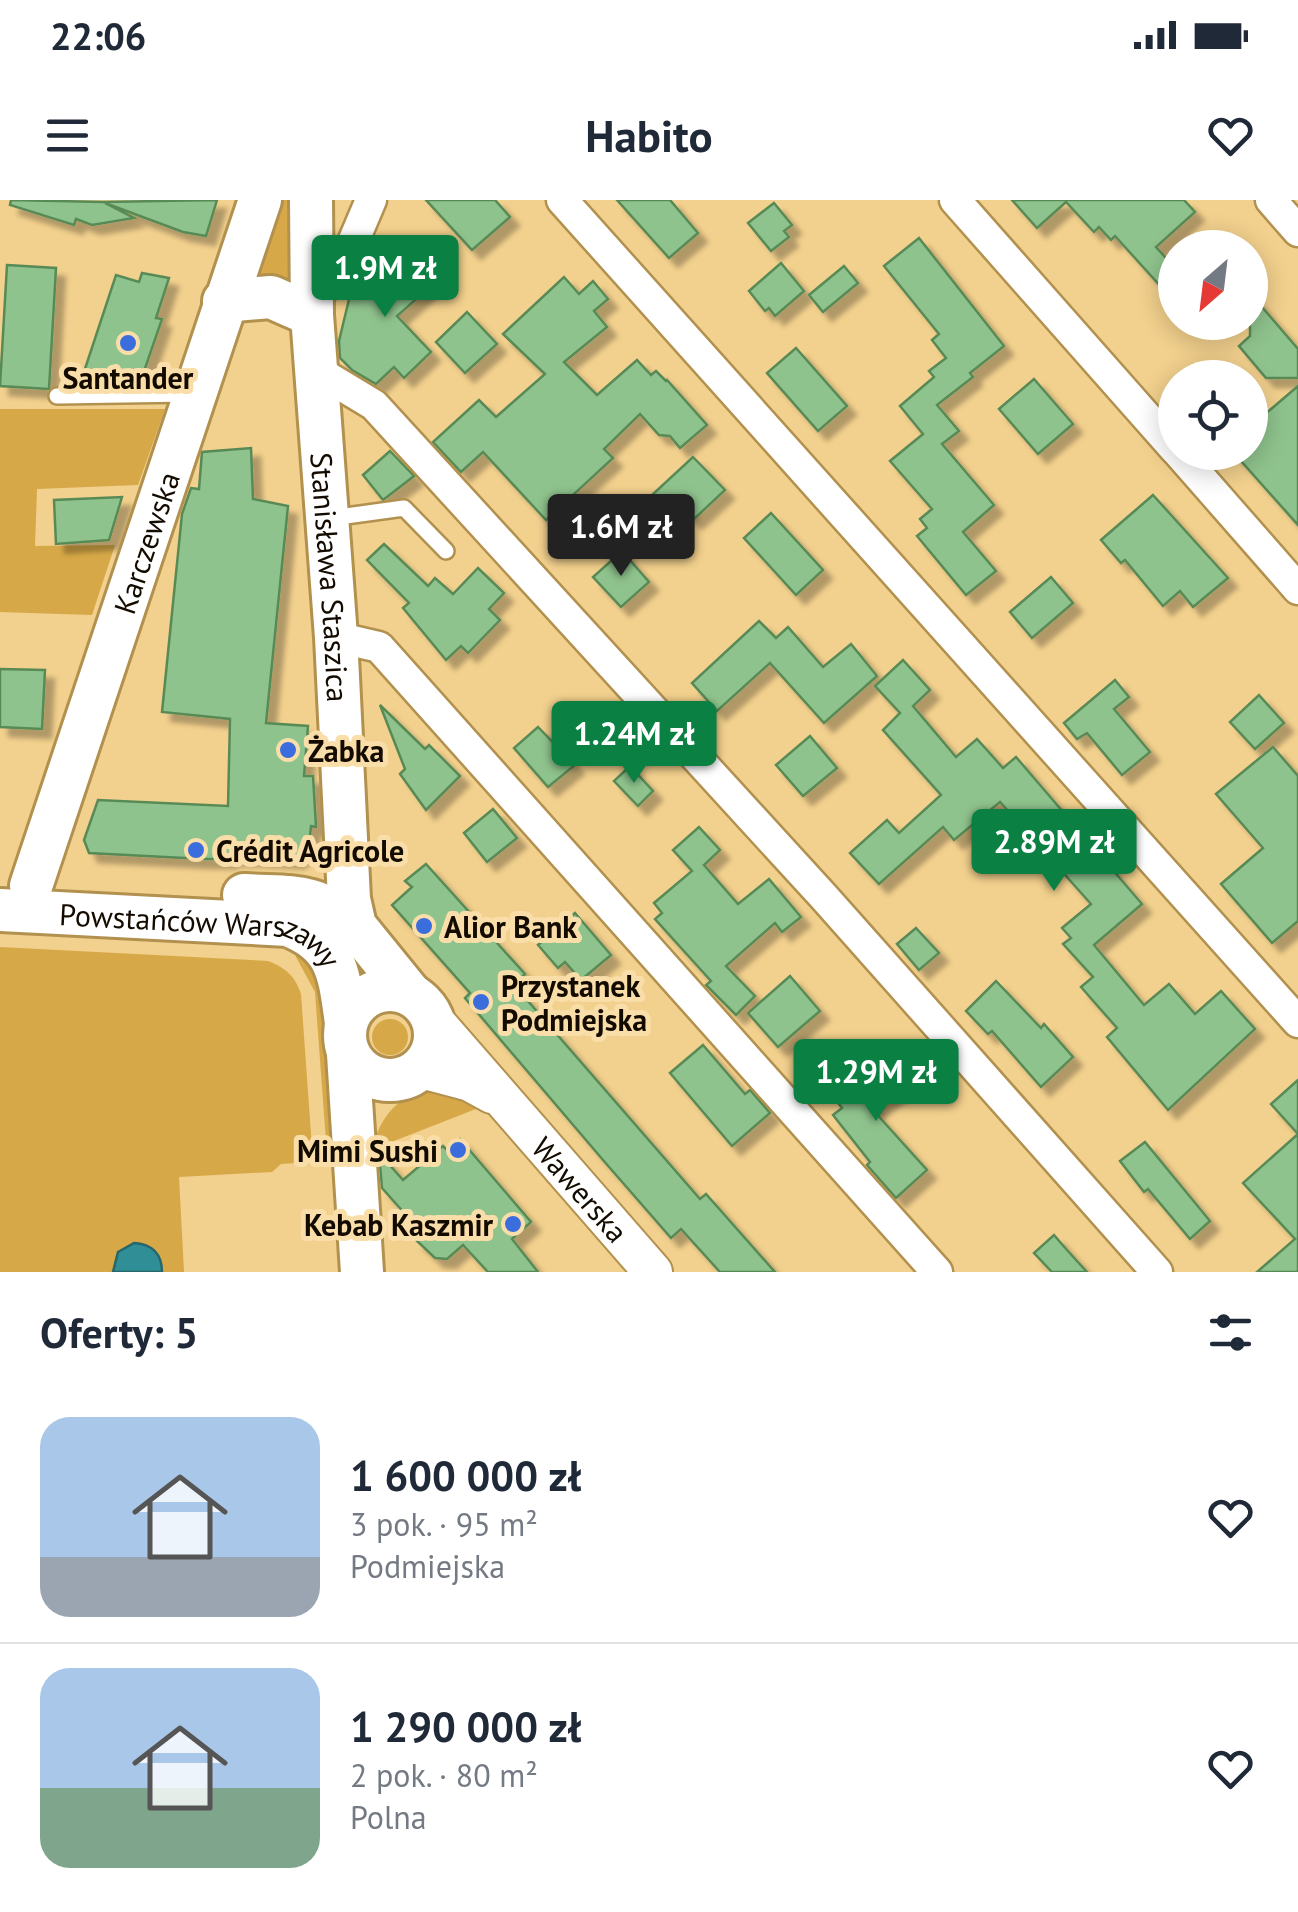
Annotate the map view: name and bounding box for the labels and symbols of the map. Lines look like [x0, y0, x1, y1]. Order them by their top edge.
north arrow [1158, 230, 1268, 340]
pin: 1.9M zł [293, 235, 477, 320]
marker: Santander [117, 332, 139, 354]
place label: Santander [63, 358, 194, 397]
street label: Stanisława Staszica [303, 451, 359, 703]
street label: Karczewska [104, 467, 187, 619]
pin: 1.6M zł [529, 494, 713, 579]
pin: 1.24M zł [531, 701, 737, 786]
place label: Żabka [308, 731, 384, 770]
marker: Żabka [277, 739, 299, 761]
pin: 2.89M zł [951, 809, 1157, 894]
place label: Crédit Agricole [216, 831, 404, 870]
marker: Crédit Agricole [185, 839, 207, 861]
street label: Powstańców Warszawy [58, 894, 351, 974]
place label: Alior Bank [444, 907, 577, 946]
marker: Alior Bank [413, 915, 435, 937]
place label: Przystanek Podmiejska [501, 966, 647, 1039]
marker: Przystanek Podmiejska [470, 991, 492, 1013]
pin: 1.29M zł [773, 1039, 979, 1124]
street label: Wawerska [524, 1128, 637, 1250]
place label: Mimi Sushi [297, 1131, 438, 1170]
marker: Mimi Sushi [447, 1139, 469, 1161]
place label: Kebab Kaszmir [304, 1205, 493, 1244]
marker: Kebab Kaszmir [502, 1213, 524, 1235]

